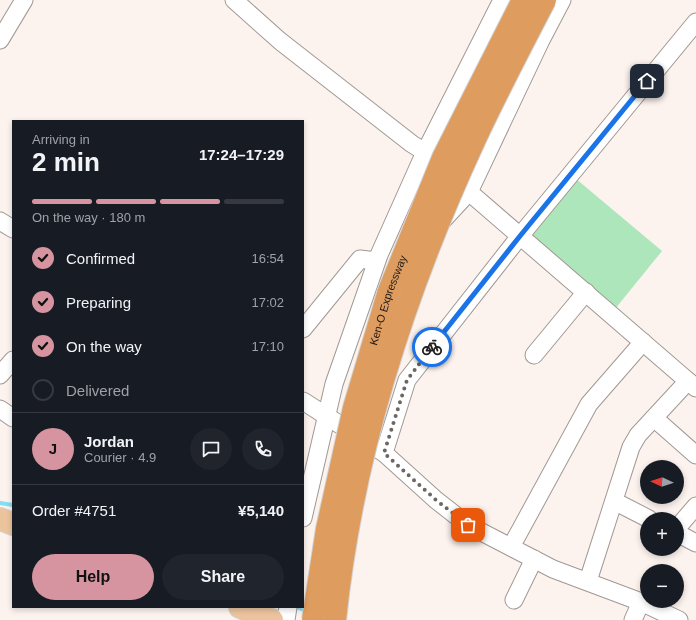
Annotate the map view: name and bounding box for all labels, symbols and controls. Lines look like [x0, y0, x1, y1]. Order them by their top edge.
pin [630, 64, 664, 98]
icon: home [636, 70, 658, 92]
text: Arriving in [32, 132, 90, 147]
text: 17:24–17:29 [199, 146, 284, 163]
text: 2 min [32, 147, 100, 177]
text: On the way · 180 m [32, 210, 145, 225]
icon: check [32, 247, 54, 269]
text: Confirmed [66, 250, 135, 267]
text: 16:54 [251, 251, 284, 266]
street label: Ken-O Expressway [367, 253, 409, 347]
icon: check [32, 291, 54, 313]
text: Preparing [66, 294, 131, 311]
text: 17:02 [251, 295, 284, 310]
courier [412, 327, 452, 367]
icon: check [32, 335, 54, 357]
icon: bike [421, 336, 443, 358]
text: On the way [66, 338, 142, 355]
text: 17:10 [251, 339, 284, 354]
text: Delivered [66, 382, 129, 399]
button: chat [190, 428, 232, 470]
button: phone [242, 428, 284, 470]
text: Jordan [84, 433, 134, 450]
text: J [49, 440, 57, 457]
text: Courier · 4.9 [84, 450, 156, 465]
north arrow [640, 460, 684, 504]
map controls [640, 460, 684, 608]
text: Order #4751 [32, 502, 116, 519]
text: ¥5,140 [238, 502, 284, 519]
pin [451, 508, 485, 542]
button: + [640, 512, 684, 556]
icon: bag [457, 514, 479, 536]
button: Help [32, 554, 154, 600]
button: Share [162, 554, 284, 600]
button: − [640, 564, 684, 608]

